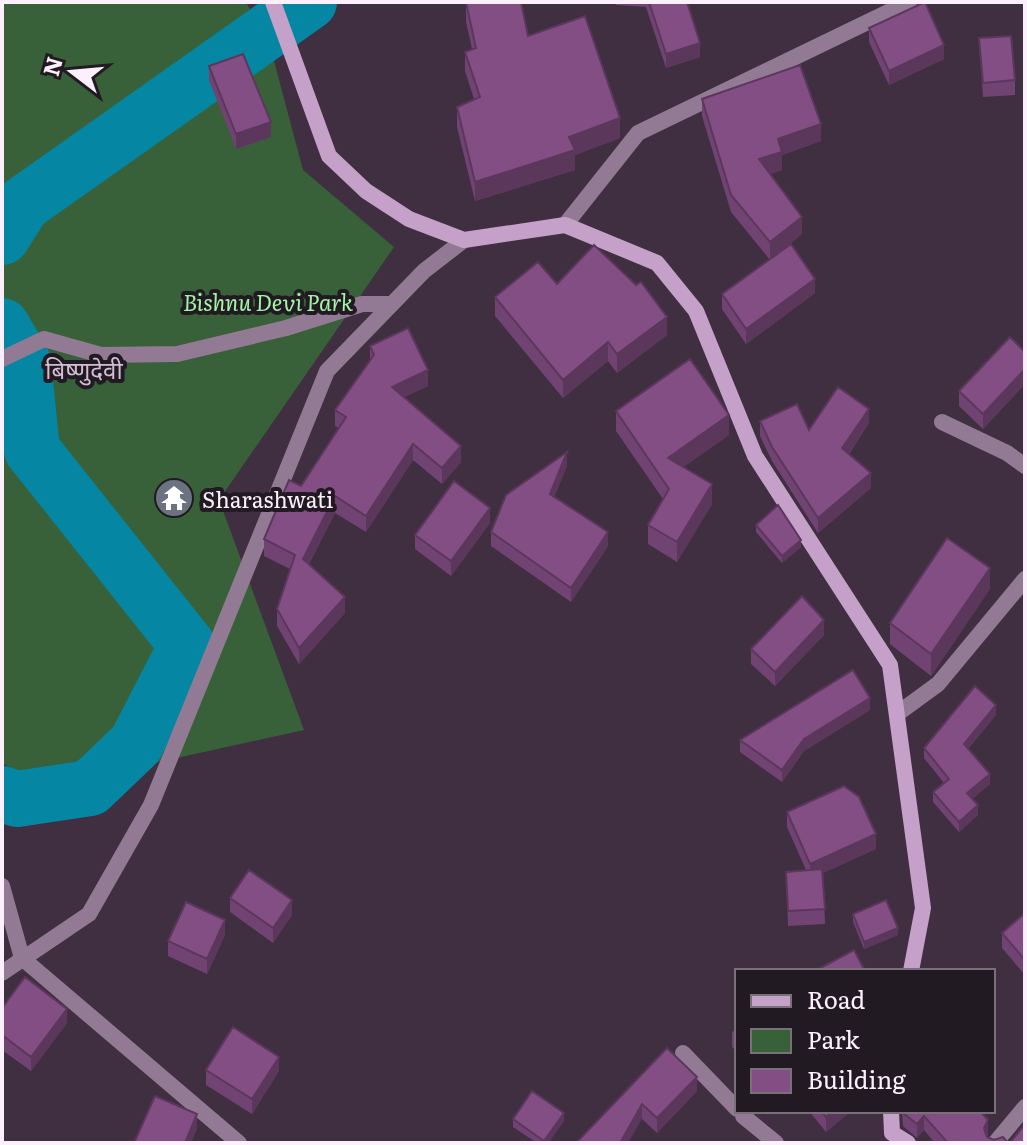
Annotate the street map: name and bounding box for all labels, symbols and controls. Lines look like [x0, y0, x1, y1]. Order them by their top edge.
north arrow [32, 32, 112, 112]
text: N [33, 53, 70, 79]
park label: Bishnu Devi Park [183, 285, 353, 318]
district label: बिष्णुदेवी [45, 351, 123, 386]
temple icon: Sharashwati [153, 477, 195, 519]
place label: Sharashwati [202, 482, 333, 515]
legend [735, 969, 995, 1113]
text: Road [807, 981, 866, 1016]
text: Park [807, 1021, 860, 1056]
text: Building [807, 1061, 906, 1096]

